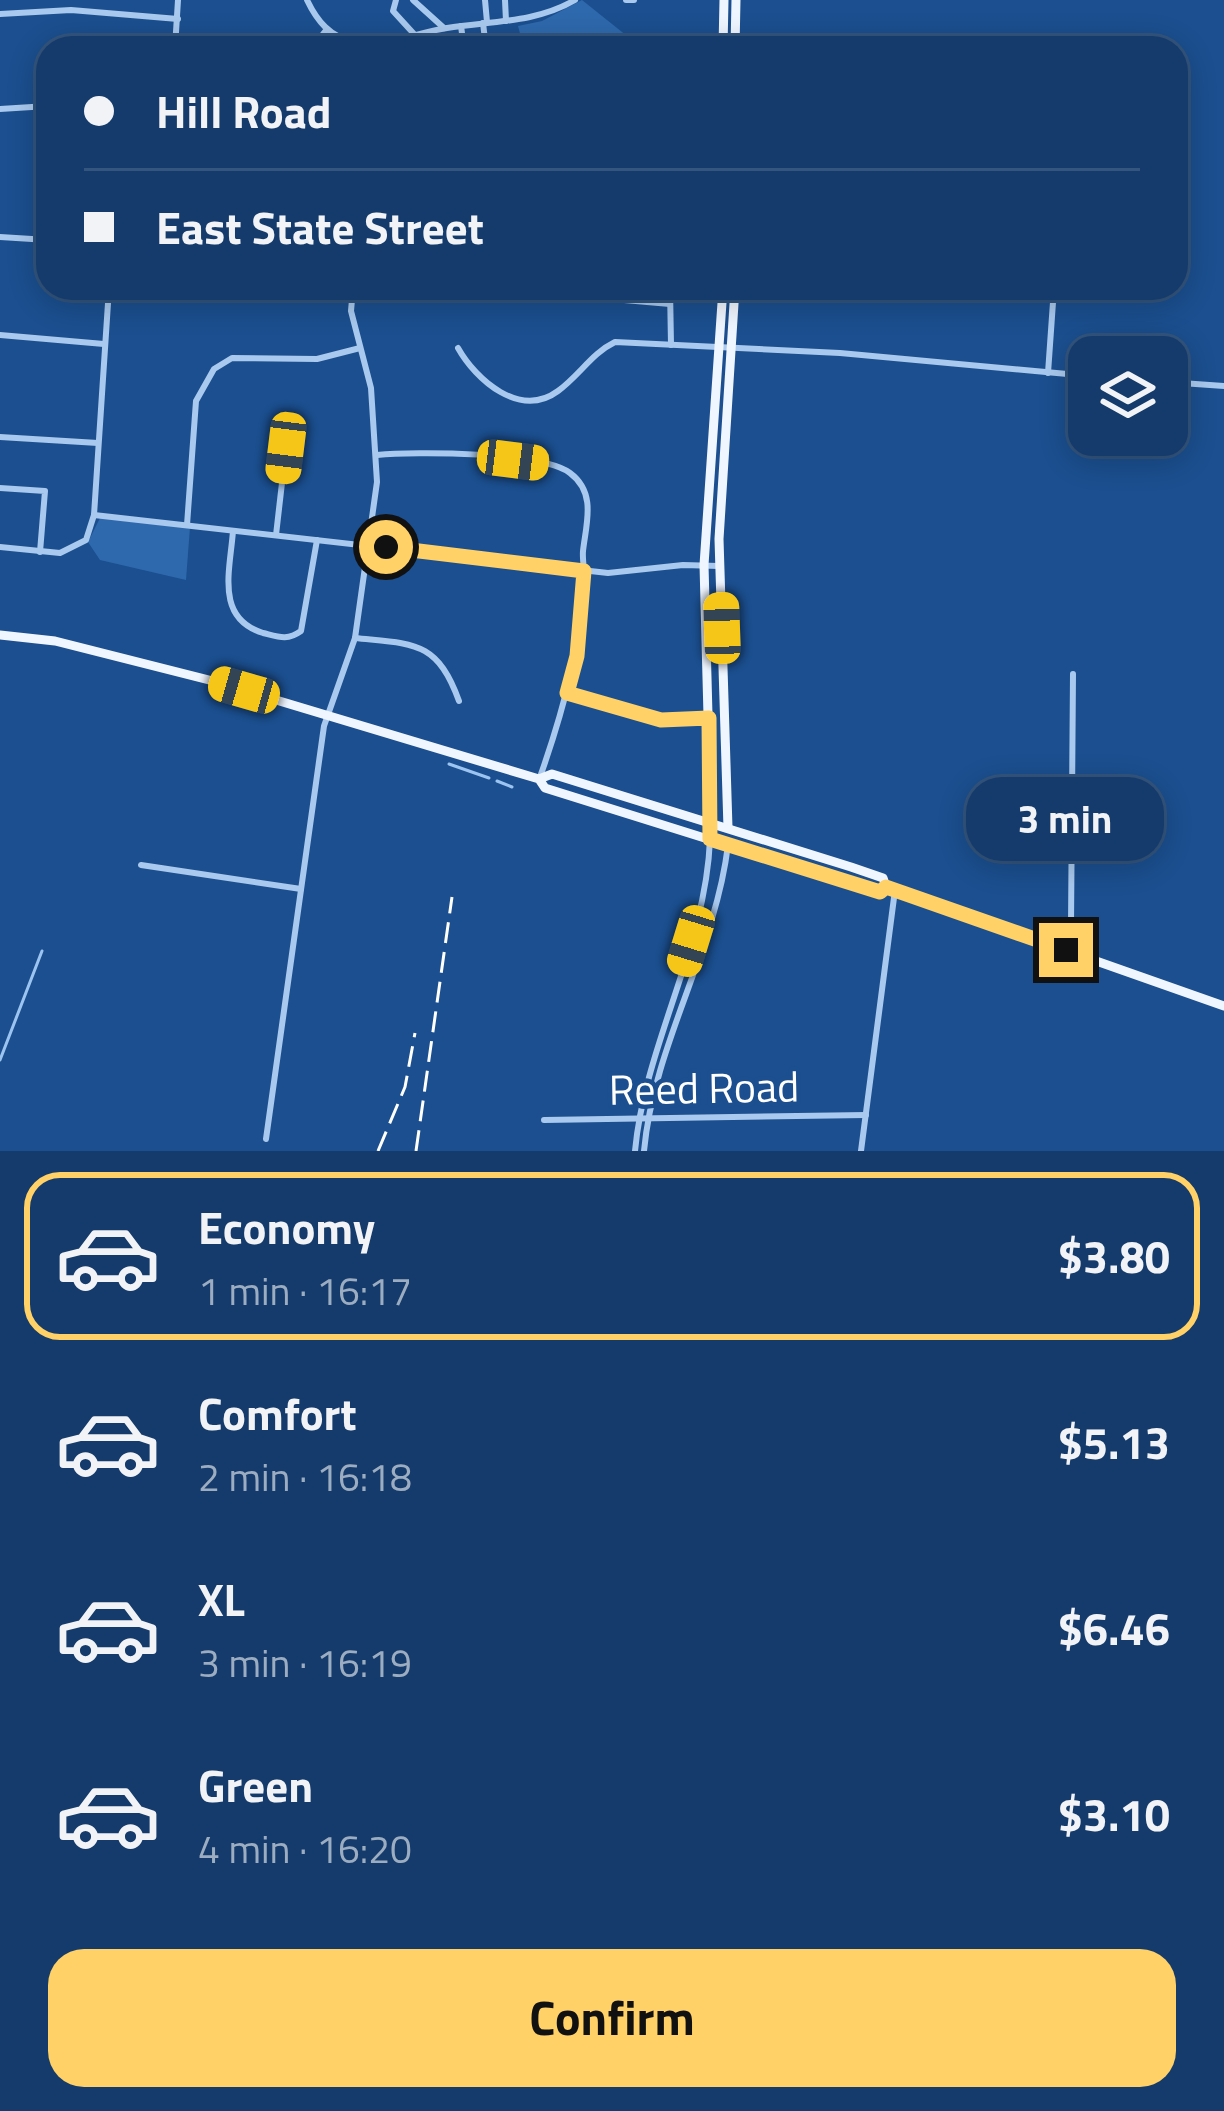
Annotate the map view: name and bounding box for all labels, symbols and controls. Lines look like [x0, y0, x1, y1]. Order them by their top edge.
text: Hill Road [156, 77, 331, 145]
text: East State Street [156, 193, 484, 261]
map controls [1068, 336, 1188, 456]
button: layers [1068, 336, 1188, 456]
car [264, 410, 308, 486]
car [475, 438, 551, 482]
route start [359, 520, 413, 574]
car [703, 591, 741, 665]
car [204, 663, 284, 717]
callout: 3 min [967, 776, 1165, 860]
text: 3 min [1018, 789, 1112, 848]
car [663, 901, 719, 981]
route end [1039, 923, 1093, 977]
street label: Reed Road [608, 1053, 800, 1121]
text: Economy [198, 1193, 375, 1261]
icon: car [54, 1202, 162, 1310]
text: $3.80 [1058, 1222, 1170, 1290]
text: 1 min · 16:17 [198, 1261, 412, 1320]
text: Comfort [198, 1379, 357, 1447]
icon: car [54, 1388, 162, 1496]
text: $5.13 [1058, 1408, 1170, 1476]
text: 2 min · 16:18 [198, 1447, 412, 1506]
text: XL [198, 1565, 245, 1633]
icon: car [54, 1574, 162, 1682]
text: $6.46 [1058, 1594, 1170, 1662]
text: 3 min · 16:19 [198, 1633, 412, 1692]
text: Green [198, 1751, 313, 1819]
icon: car [54, 1760, 162, 1868]
text: $3.10 [1058, 1780, 1170, 1848]
text: 4 min · 16:20 [198, 1819, 412, 1878]
button: Confirm [48, 1949, 1176, 2087]

